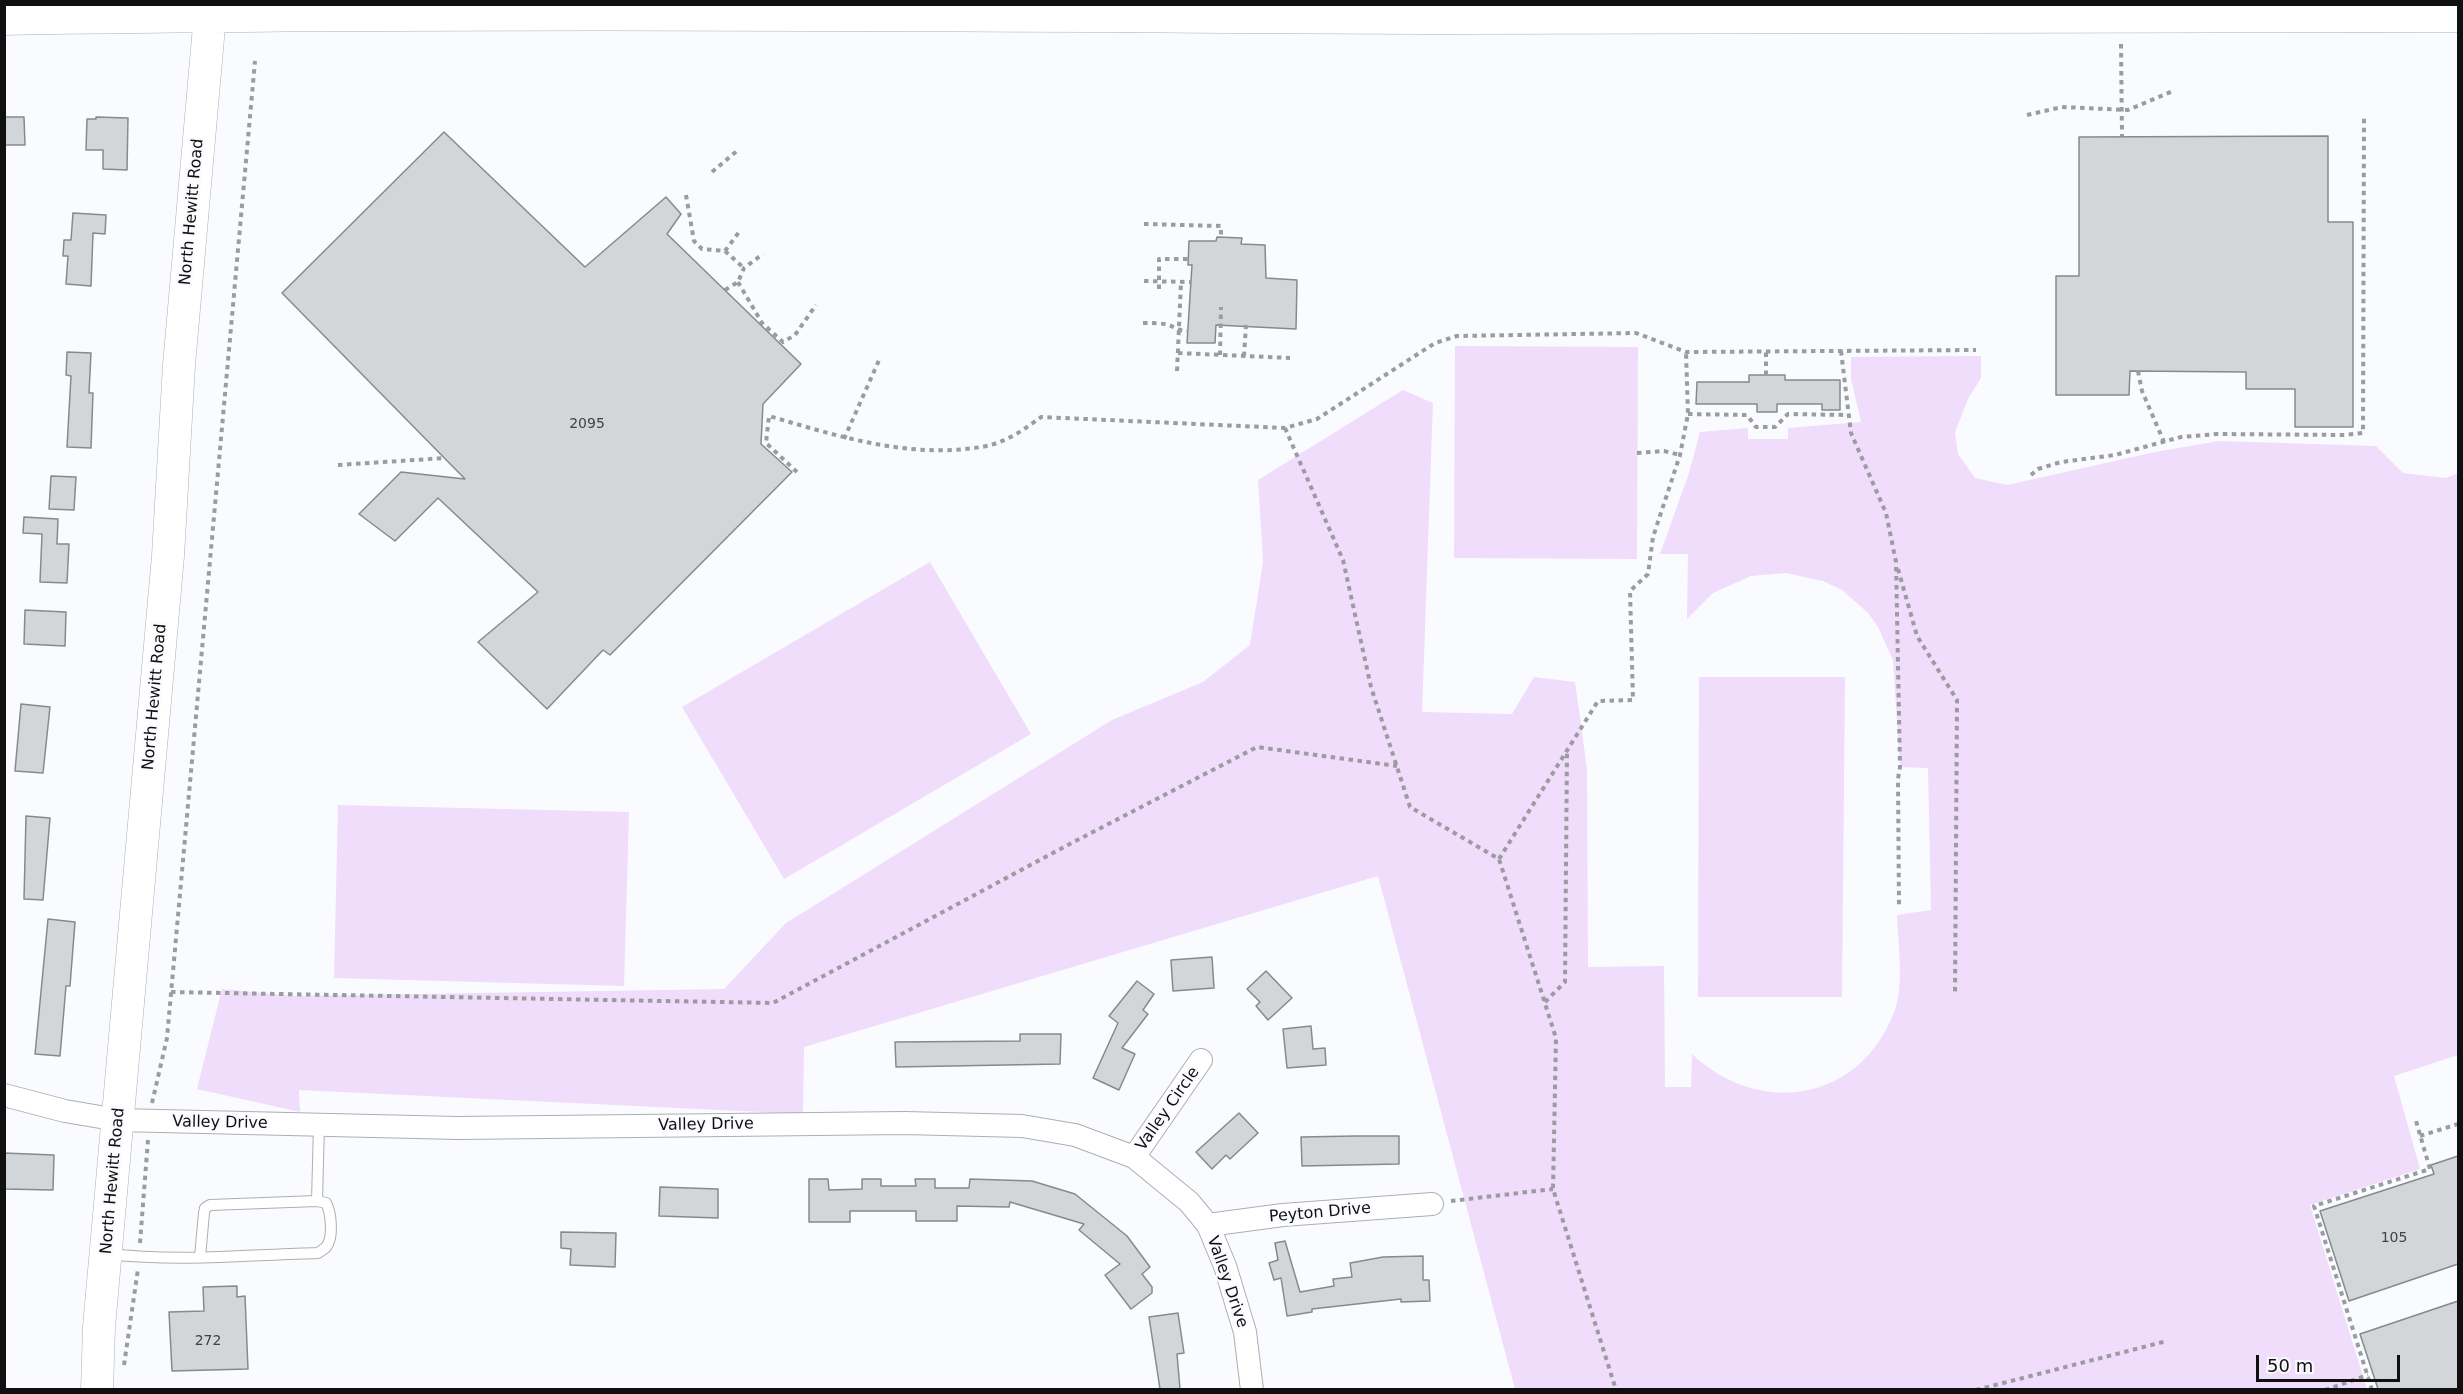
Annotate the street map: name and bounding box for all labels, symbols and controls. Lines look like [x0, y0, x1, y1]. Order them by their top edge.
street label: North Hewitt Road [176, 138, 208, 286]
house number: 2095 [569, 416, 605, 432]
street label: North Hewitt Road [139, 623, 171, 771]
street label: Valley Circle [1132, 1063, 1204, 1155]
street label: North Hewitt Road [97, 1107, 129, 1255]
street label: Valley Drive [172, 1113, 268, 1133]
street label: Valley Drive [658, 1115, 754, 1135]
street label: Peyton Drive [1268, 1199, 1372, 1227]
house number: 105 [2381, 1230, 2407, 1246]
street label: Valley Drive [1202, 1234, 1252, 1330]
house number: 272 [195, 1333, 221, 1349]
scale bar [2259, 1343, 2403, 1381]
text: 50 m [2267, 1355, 2313, 1376]

